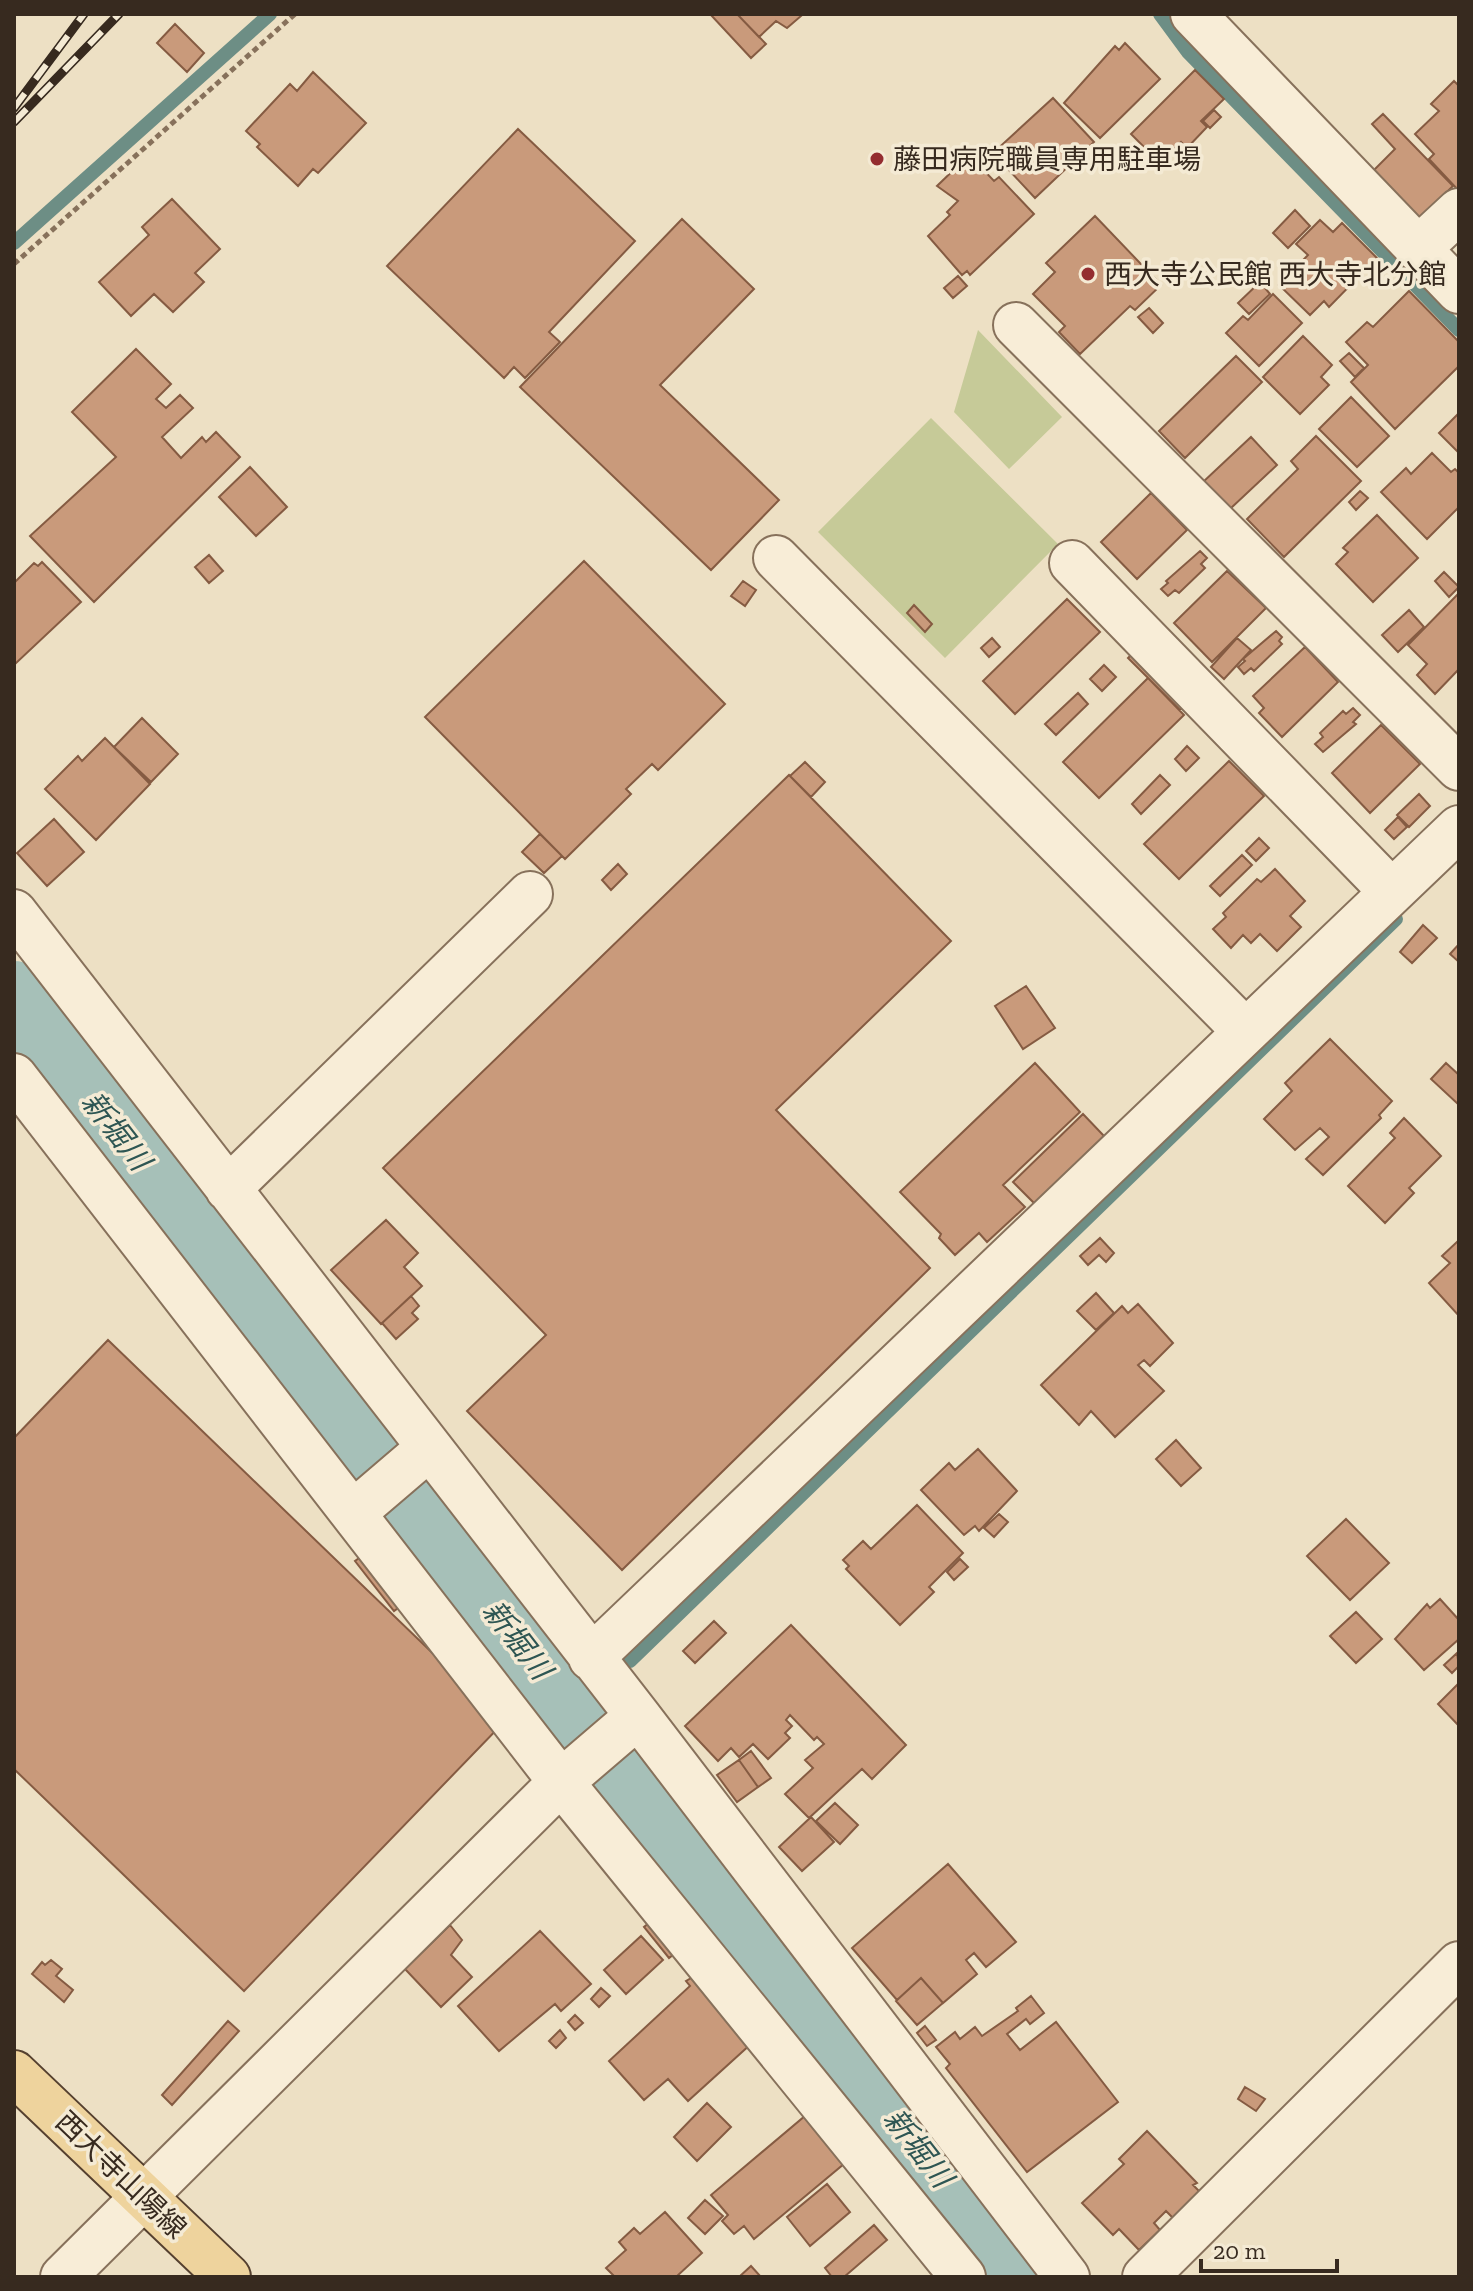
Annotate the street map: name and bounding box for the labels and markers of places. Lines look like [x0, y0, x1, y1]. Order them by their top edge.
place label: 藤田病院職員専用駐車場 [893, 143, 1201, 176]
marker: 藤田病院職員専用駐車場 [868, 150, 886, 168]
place label: 西大寺公民館 西大寺北分館 [1104, 258, 1446, 291]
marker: 西大寺公民館 西大寺北分館 [1079, 265, 1097, 283]

